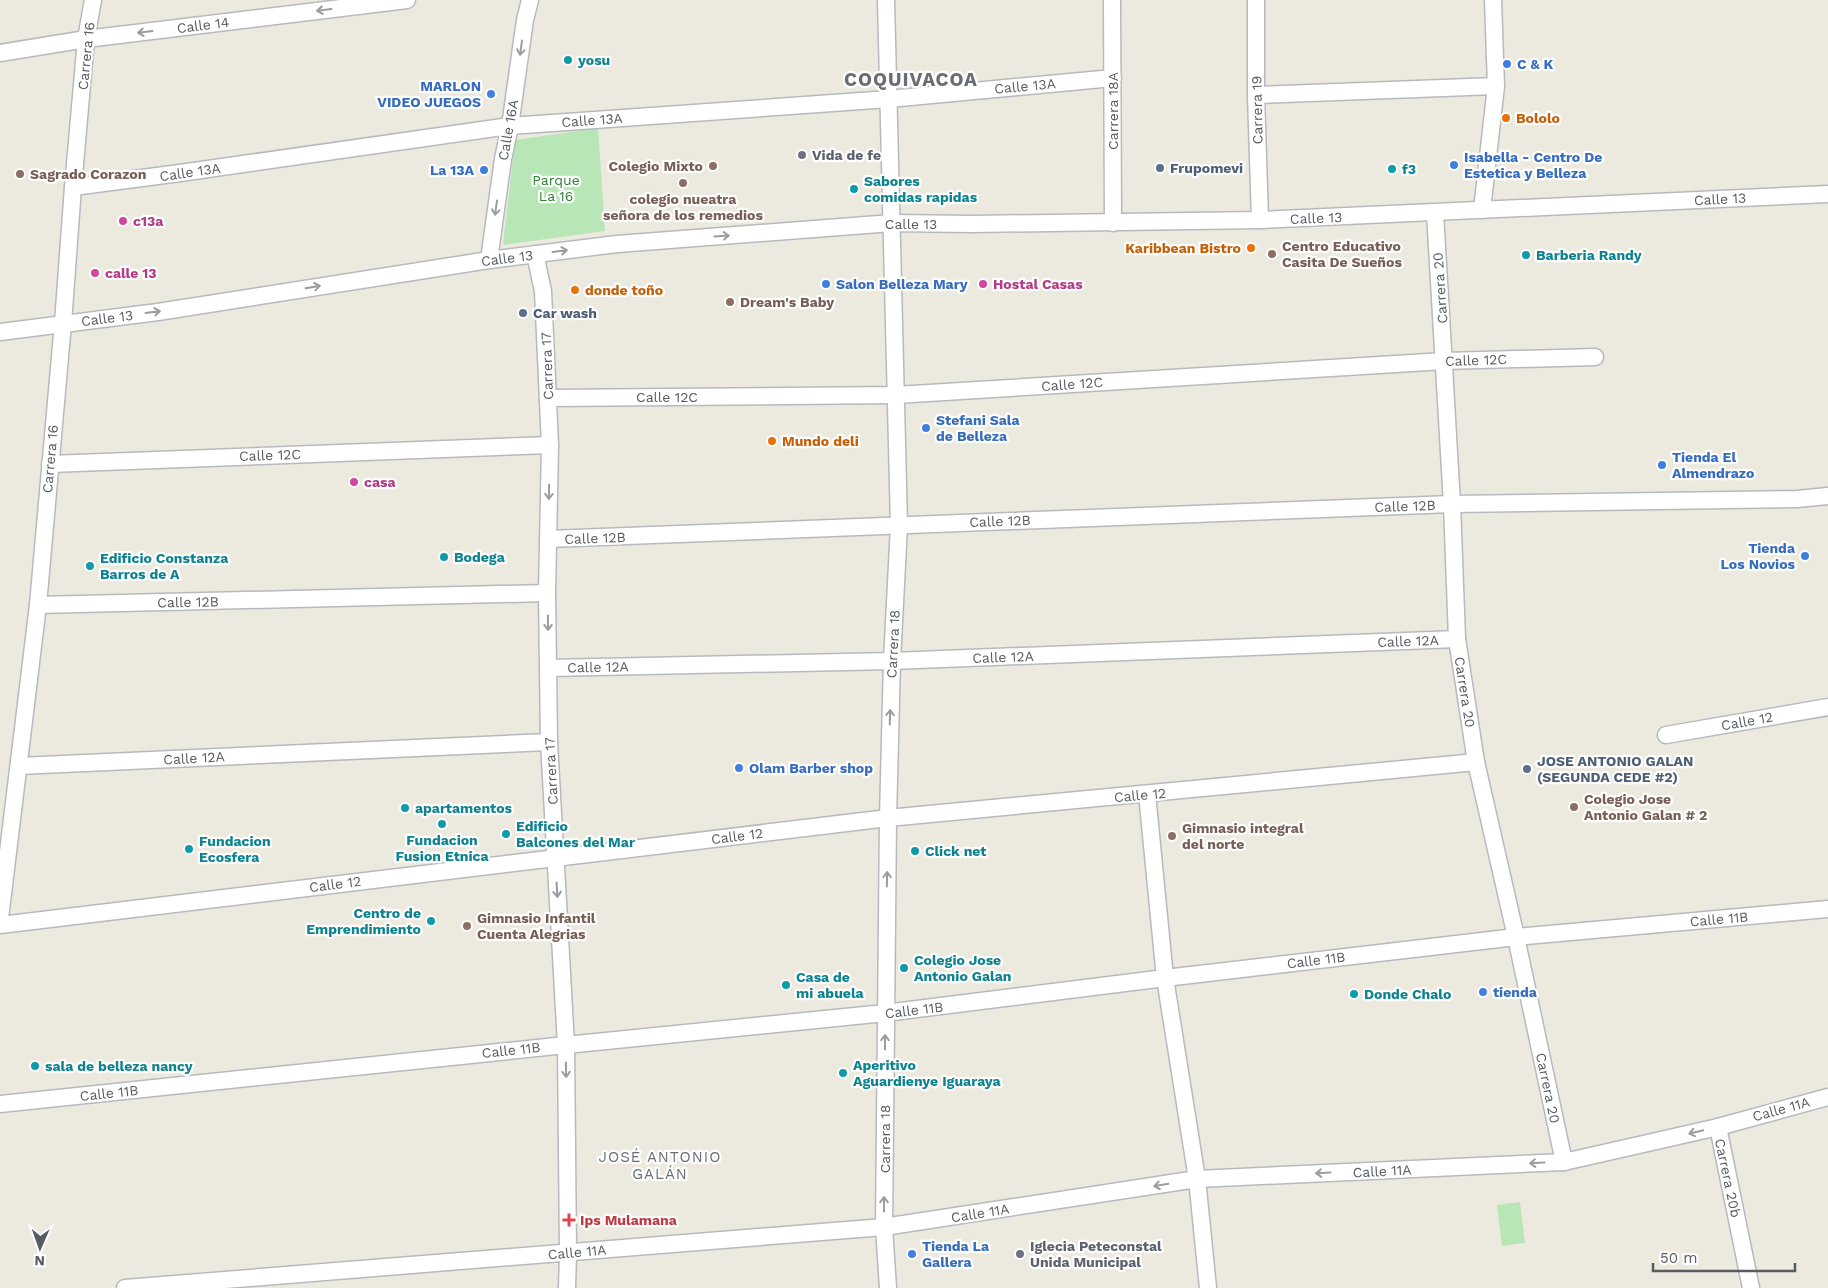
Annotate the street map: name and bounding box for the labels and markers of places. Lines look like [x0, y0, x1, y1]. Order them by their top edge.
place label: yosu [577, 52, 610, 68]
marker: yosu [562, 54, 574, 66]
place label: C & K [1517, 56, 1554, 72]
marker: C & K [1501, 58, 1513, 70]
place label: MARLON VIDEO JUEGOS [377, 78, 481, 110]
marker: MARLON VIDEO JUEGOS [485, 88, 497, 100]
place label: Bololo [1516, 110, 1560, 126]
marker: Bololo [1500, 112, 1512, 124]
place label: Vida de fe [812, 147, 881, 163]
marker: Vida de fe [796, 149, 808, 161]
place label: Isabella - Centro De Estetica y Belleza [1464, 149, 1602, 181]
place label: Colegio Mixto [609, 158, 703, 174]
marker: Isabella - Centro De Estetica y Belleza [1448, 159, 1460, 171]
marker: Colegio Mixto [707, 160, 719, 172]
place label: Frupomevi [1170, 160, 1243, 176]
place label: f3 [1402, 161, 1416, 177]
place label: La 13A [430, 162, 475, 178]
marker: Frupomevi [1154, 162, 1166, 174]
marker: f3 [1386, 163, 1398, 175]
marker: La 13A [478, 164, 490, 176]
place label: Sagrado Corazon [30, 166, 146, 182]
marker: Sagrado Corazon [14, 168, 26, 180]
place label: Sabores comidas rapidas [864, 173, 978, 205]
marker: colegio nueatra señora de los remedios [677, 177, 689, 189]
marker: Sabores comidas rapidas [848, 183, 860, 195]
place label: colegio nueatra señora de los remedios [603, 191, 763, 223]
place label: c13a [133, 213, 164, 229]
marker: c13a [117, 215, 129, 227]
place label: Centro Educativo Casita De Sueños [1282, 238, 1402, 270]
place label: Karibbean Bistro [1125, 240, 1241, 256]
marker: Karibbean Bistro [1245, 242, 1257, 254]
place label: Barberia Randy [1536, 247, 1642, 263]
marker: Centro Educativo Casita De Sueños [1266, 248, 1278, 260]
marker: Barberia Randy [1520, 249, 1532, 261]
place label: calle 13 [105, 265, 157, 281]
marker: calle 13 [89, 267, 101, 279]
place label: Salon Belleza Mary [836, 276, 968, 292]
place label: Hostal Casas [993, 276, 1083, 292]
marker: Salon Belleza Mary [820, 278, 832, 290]
marker: Hostal Casas [977, 278, 989, 290]
place label: donde toño [585, 282, 663, 298]
marker: donde toño [569, 284, 581, 296]
place label: Dream's Baby [740, 294, 834, 310]
marker: Dream's Baby [724, 296, 736, 308]
place label: Car wash [533, 305, 597, 321]
marker: Car wash [517, 307, 529, 319]
place label: Stefani Sala de Belleza [936, 412, 1020, 444]
marker: Stefani Sala de Belleza [920, 422, 932, 434]
place label: Mundo deli [782, 433, 859, 449]
marker: Mundo deli [766, 435, 778, 447]
place label: Tienda El Almendrazo [1672, 449, 1754, 481]
marker: Tienda El Almendrazo [1656, 459, 1668, 471]
place label: casa [364, 474, 397, 490]
marker: casa [348, 476, 360, 488]
place label: Tienda Los Novios [1720, 540, 1796, 572]
place label: Bodega [454, 549, 506, 565]
place label: Edificio Constanza Barros de A [100, 550, 229, 582]
marker: Tienda Los Novios [1799, 550, 1811, 562]
marker: Bodega [438, 551, 450, 563]
marker: Edificio Constanza Barros de A [84, 560, 96, 572]
place label: JOSE ANTONIO GALAN (SEGUNDA CEDE #2) [1537, 753, 1693, 785]
place label: Olam Barber shop [749, 760, 873, 776]
marker: Olam Barber shop [733, 762, 745, 774]
marker: JOSE ANTONIO GALAN (SEGUNDA CEDE #2) [1521, 763, 1533, 775]
place label: Colegio Jose Antonio Galan # 2 [1584, 791, 1707, 823]
place label: apartamentos [415, 800, 513, 816]
marker: Colegio Jose Antonio Galan # 2 [1568, 801, 1580, 813]
marker: apartamentos [399, 802, 411, 814]
marker: Fundacion Fusion Etnica [436, 818, 448, 830]
place label: Edificio Balcones del Mar [516, 818, 635, 850]
place label: Gimnasio integral del norte [1182, 820, 1304, 852]
marker: Edificio Balcones del Mar [500, 828, 512, 840]
marker: Gimnasio integral del norte [1166, 830, 1178, 842]
place label: Fundacion Fusion Etnica [395, 832, 490, 864]
place label: Fundacion Ecosfera [199, 833, 271, 865]
marker: Fundacion Ecosfera [183, 843, 195, 855]
place label: Click net [925, 843, 986, 859]
marker: Click net [909, 845, 921, 857]
place label: Centro de Emprendimiento [306, 905, 421, 937]
place label: Gimnasio Infantil Cuenta Alegrias [477, 910, 596, 942]
marker: Centro de Emprendimiento [425, 915, 437, 927]
marker: Gimnasio Infantil Cuenta Alegrias [461, 920, 473, 932]
place label: Colegio Jose Antonio Galan [914, 952, 1011, 984]
marker: Colegio Jose Antonio Galan [898, 962, 910, 974]
place label: Casa de mi abuela [796, 969, 865, 1001]
marker: Casa de mi abuela [780, 979, 792, 991]
place label: tienda [1493, 984, 1538, 1000]
place label: Donde Chalo [1364, 986, 1451, 1002]
marker: tienda [1477, 986, 1489, 998]
marker: Donde Chalo [1348, 988, 1360, 1000]
place label: Aperitivo Aguardienye Iguaraya [853, 1057, 1002, 1089]
place label: sala de belleza nancy [45, 1058, 193, 1074]
marker: sala de belleza nancy [29, 1060, 41, 1072]
marker: Aperitivo Aguardienye Iguaraya [837, 1067, 849, 1079]
place label: Ips Mulamana [580, 1212, 678, 1228]
marker: Ips Mulamana [562, 1213, 576, 1227]
place label: Tienda La Gallera [922, 1238, 990, 1270]
place label: Iglecia Peteconstal Unida Municipal [1030, 1238, 1162, 1270]
marker: Tienda La Gallera [906, 1248, 918, 1260]
marker: Iglecia Peteconstal Unida Municipal [1014, 1248, 1026, 1260]

